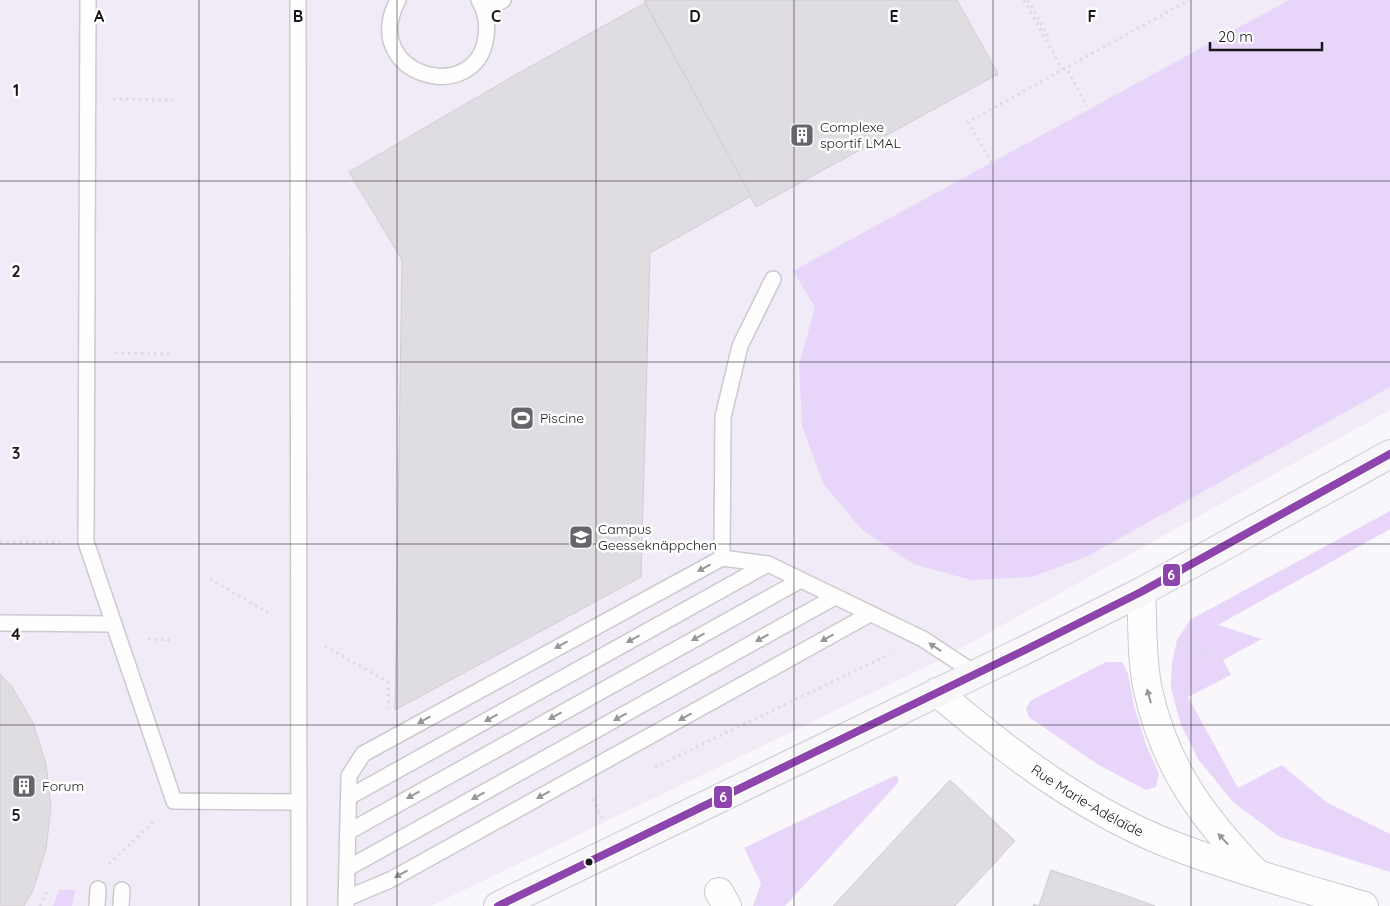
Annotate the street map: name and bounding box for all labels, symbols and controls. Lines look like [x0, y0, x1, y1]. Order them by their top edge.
text: A [94, 6, 105, 26]
text: B [293, 6, 303, 26]
text: C [491, 6, 501, 26]
text: D [689, 6, 701, 26]
text: E [889, 6, 899, 26]
text: F [1088, 6, 1097, 26]
scale bar [1210, 20, 1322, 52]
text: 20 m [1218, 27, 1253, 46]
text: 1 [13, 80, 19, 100]
place label: Complexe sportif LMAL [820, 118, 902, 152]
building icon: Complexe sportif LMAL [789, 122, 815, 148]
text: 2 [11, 261, 21, 281]
sports icon: Piscine [509, 405, 535, 431]
place label: Piscine [540, 409, 584, 427]
text: 3 [12, 443, 20, 463]
place label: Campus Geesseknäppchen [598, 520, 717, 554]
school or university icon: Campus Geesseknäppchen [568, 524, 594, 550]
one-way arrow [698, 563, 711, 572]
line badge: 6 [1162, 563, 1181, 587]
text: 6 [1167, 566, 1175, 584]
text: 4 [11, 624, 21, 644]
one-way arrow [691, 633, 704, 642]
one-way arrow [755, 634, 770, 642]
one-way arrow [820, 634, 835, 642]
one-way arrow [626, 635, 640, 643]
one-way arrow [554, 641, 568, 649]
one-way arrow [929, 642, 942, 652]
one-way arrow [1145, 688, 1153, 703]
one-way arrow [549, 712, 562, 721]
one-way arrow [678, 712, 692, 721]
one-way arrow [613, 713, 628, 721]
one-way arrow [484, 714, 498, 722]
one-way arrow [417, 716, 432, 724]
street label: Rue Marie-Adélaïde [1028, 760, 1146, 841]
building icon: Forum [11, 773, 37, 799]
place label: Forum [42, 777, 84, 795]
line badge: 6 [713, 785, 733, 809]
text: 6 [719, 788, 727, 806]
one-way arrow [407, 791, 420, 800]
one-way arrow [536, 791, 550, 800]
one-way arrow [471, 792, 486, 800]
text: 5 [11, 805, 21, 825]
one-way arrow [1217, 833, 1229, 845]
unlabelled marker [584, 857, 594, 867]
one-way arrow [394, 870, 408, 878]

